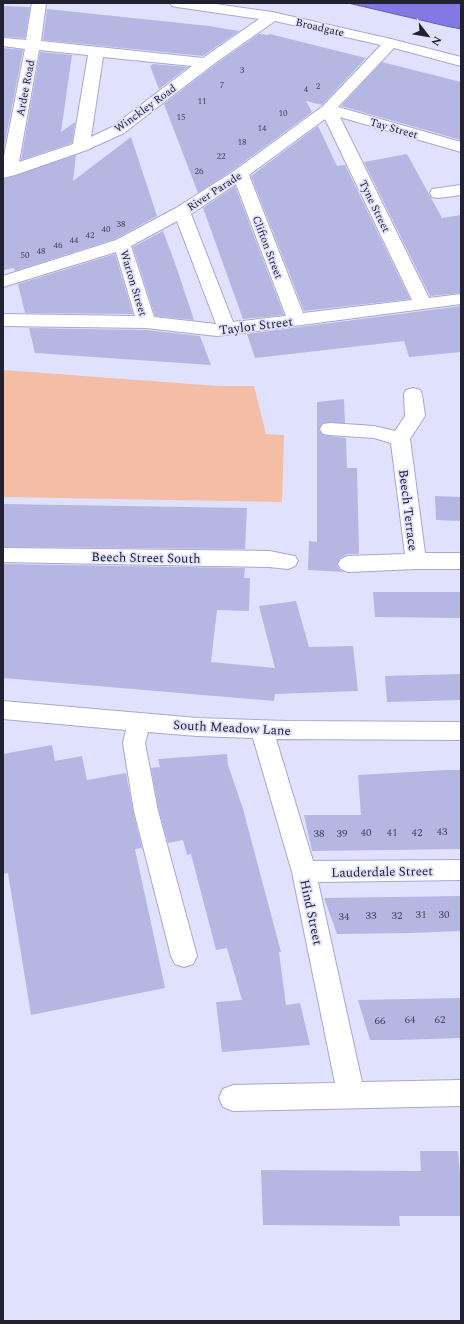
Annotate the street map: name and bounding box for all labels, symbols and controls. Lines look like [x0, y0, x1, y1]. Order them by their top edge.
street label: Broadgate [294, 14, 346, 41]
north arrow [408, 16, 448, 56]
text: N [427, 33, 446, 49]
street label: Ardee Road [12, 59, 39, 118]
house number: 3 [240, 63, 245, 77]
house number: 7 [220, 78, 225, 92]
house number: 2 [316, 79, 321, 93]
street label: Winckley Road [111, 80, 180, 137]
house number: 4 [304, 82, 309, 96]
house number: 11 [197, 94, 207, 108]
house number: 10 [278, 106, 288, 120]
house number: 15 [176, 110, 186, 124]
street label: Tay Street [368, 114, 420, 143]
house number: 14 [257, 121, 267, 135]
house number: 18 [237, 135, 247, 149]
house number: 22 [216, 149, 226, 163]
house number: 26 [194, 164, 204, 178]
street label: River Parade [184, 167, 245, 215]
street label: Tyne Street [355, 177, 395, 235]
street label: Clifton Street [248, 213, 287, 281]
house number: 38 [116, 217, 126, 231]
house number: 40 [101, 222, 111, 236]
house number: 42 [85, 228, 95, 242]
house number: 44 [69, 233, 79, 247]
house number: 46 [53, 238, 63, 252]
house number: 48 [36, 244, 46, 258]
house number: 50 [20, 248, 30, 262]
street label: Warton Street [115, 248, 152, 318]
street label: Taylor Street [218, 312, 295, 340]
street label: Beech Terrace [393, 468, 423, 552]
street label: Beech Street South [91, 547, 201, 569]
street label: South Meadow Lane [173, 715, 291, 741]
house number: 43 [437, 823, 448, 840]
house number: 40 [361, 824, 372, 841]
house number: 41 [387, 824, 398, 841]
house number: 42 [412, 824, 423, 841]
house number: 38 [314, 825, 325, 842]
house number: 39 [337, 825, 348, 842]
street label: Lauderdale Street [331, 861, 433, 883]
street label: Hind Street [294, 877, 328, 947]
house number: 31 [416, 906, 427, 923]
house number: 30 [439, 906, 450, 923]
house number: 33 [366, 907, 377, 924]
house number: 32 [392, 907, 403, 924]
house number: 34 [339, 908, 350, 925]
house number: 64 [405, 1011, 416, 1028]
house number: 62 [435, 1011, 446, 1028]
house number: 66 [375, 1012, 386, 1029]

